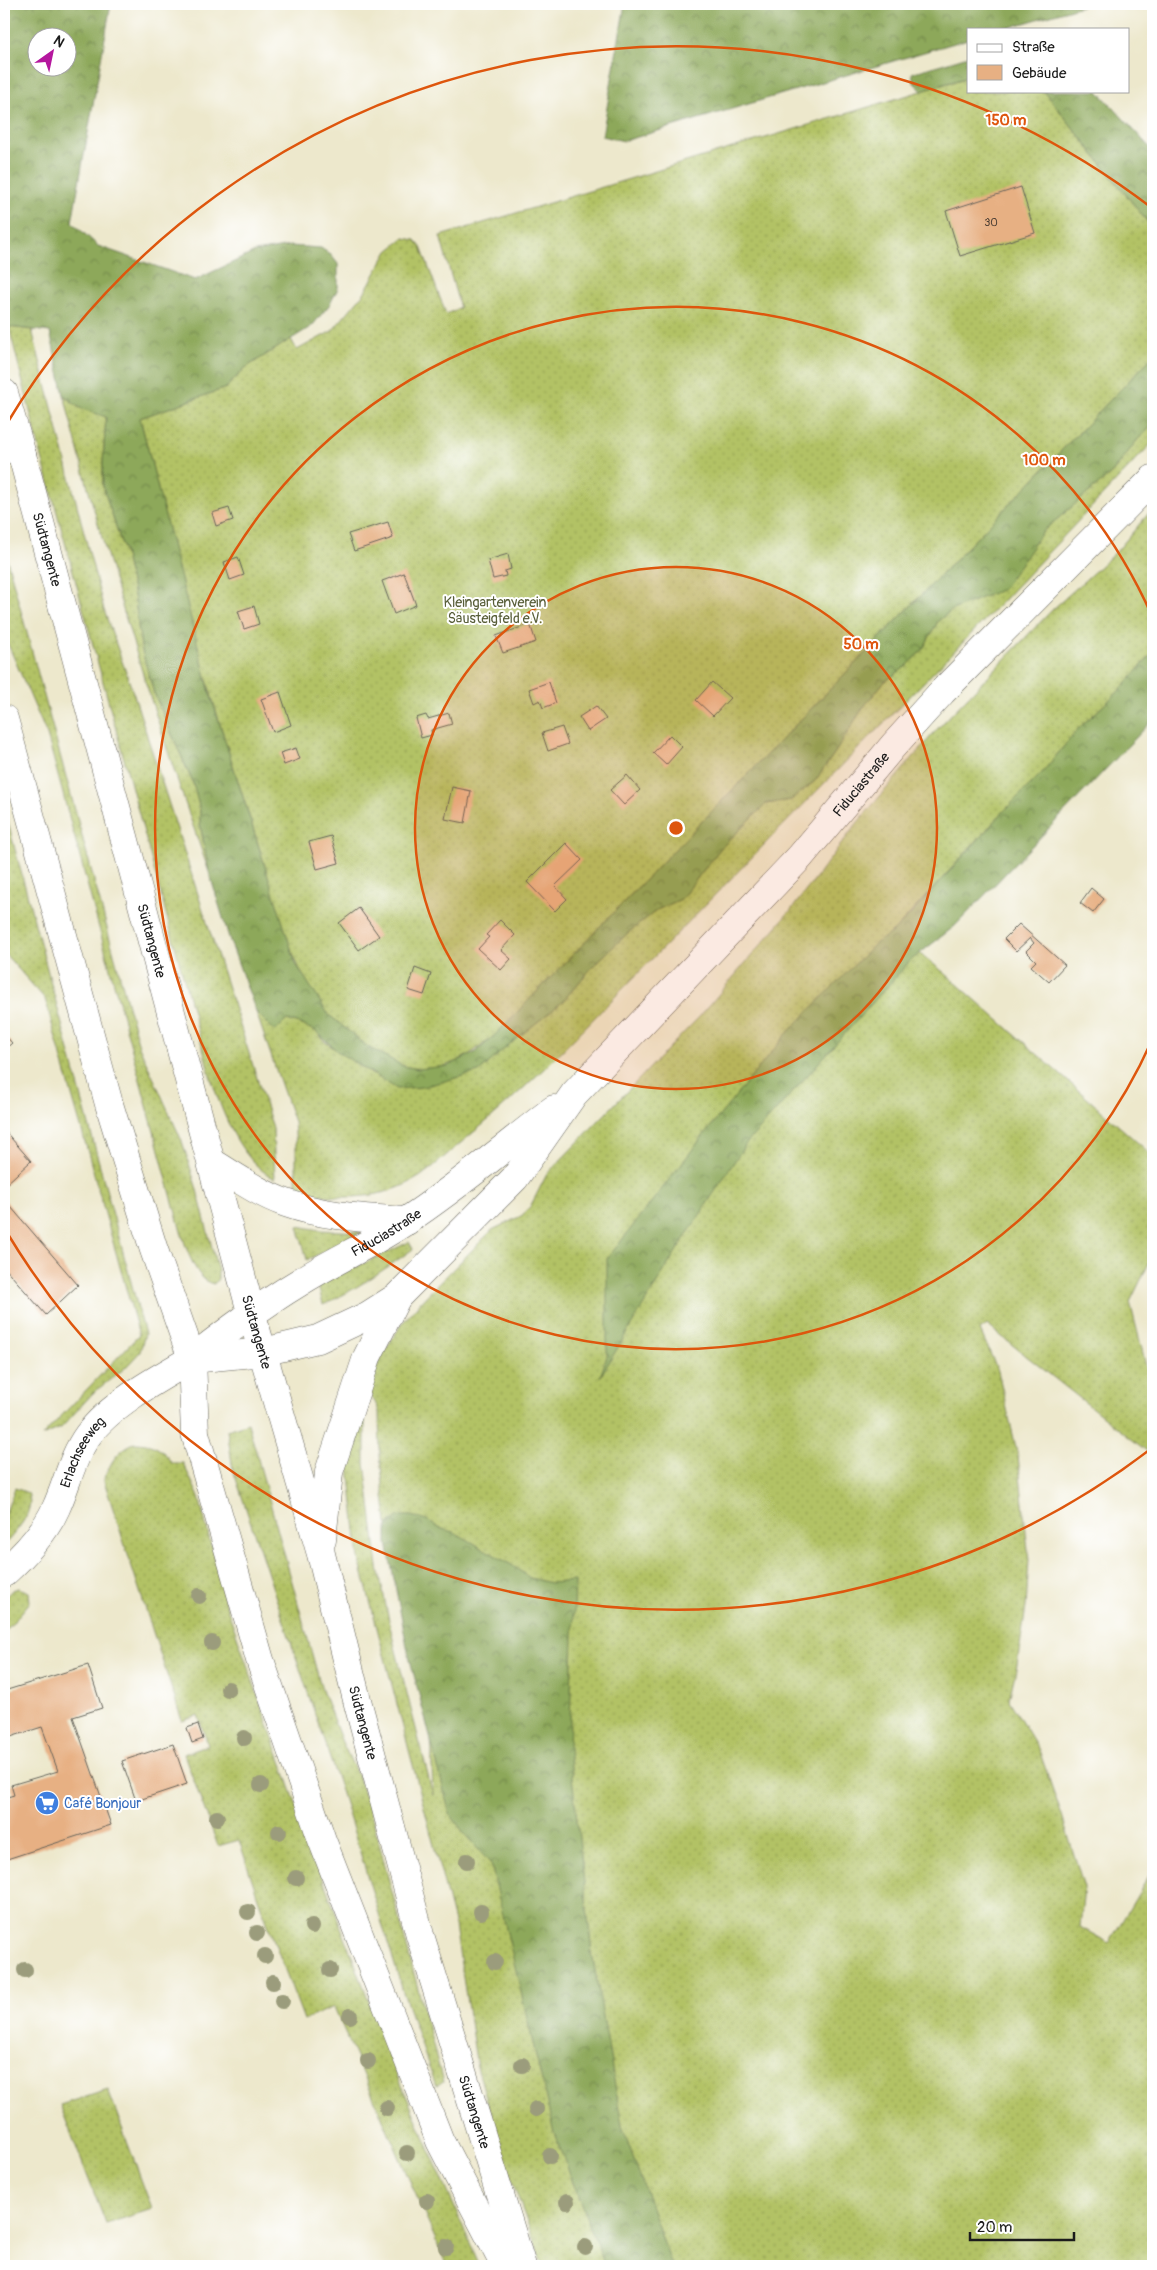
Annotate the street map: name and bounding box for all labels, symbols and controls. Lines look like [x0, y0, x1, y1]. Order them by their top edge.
north arrow [28, 28, 78, 78]
legend [967, 28, 1130, 92]
text: N [50, 32, 67, 51]
text: Straße [1012, 38, 1055, 57]
text: Gebäude [1012, 64, 1067, 83]
text: 150 m [986, 111, 1026, 130]
house number: 30 [984, 216, 998, 229]
text: 100 m [1023, 451, 1065, 470]
street label: Südtangente [29, 511, 65, 589]
park label: Kleingartenverein Säusteigfeld e.V. [444, 594, 546, 627]
text: 50 m [844, 635, 878, 654]
street label: Fiduciastraße [829, 749, 893, 820]
centre of rings [667, 819, 685, 837]
street label: Südtangente [133, 902, 169, 980]
street label: Fiduciastraße [348, 1205, 425, 1261]
street label: Südtangente [238, 1293, 275, 1371]
street label: Erlachseeweg [57, 1413, 109, 1490]
street label: Südtangente [345, 1684, 381, 1762]
supermarket icon: Café Bonjour [34, 1790, 60, 1816]
place label: Café Bonjour [64, 1795, 141, 1812]
street label: Südtangente [455, 2073, 493, 2151]
scale bar [970, 2210, 1073, 2242]
text: 20 m [977, 2218, 1012, 2237]

